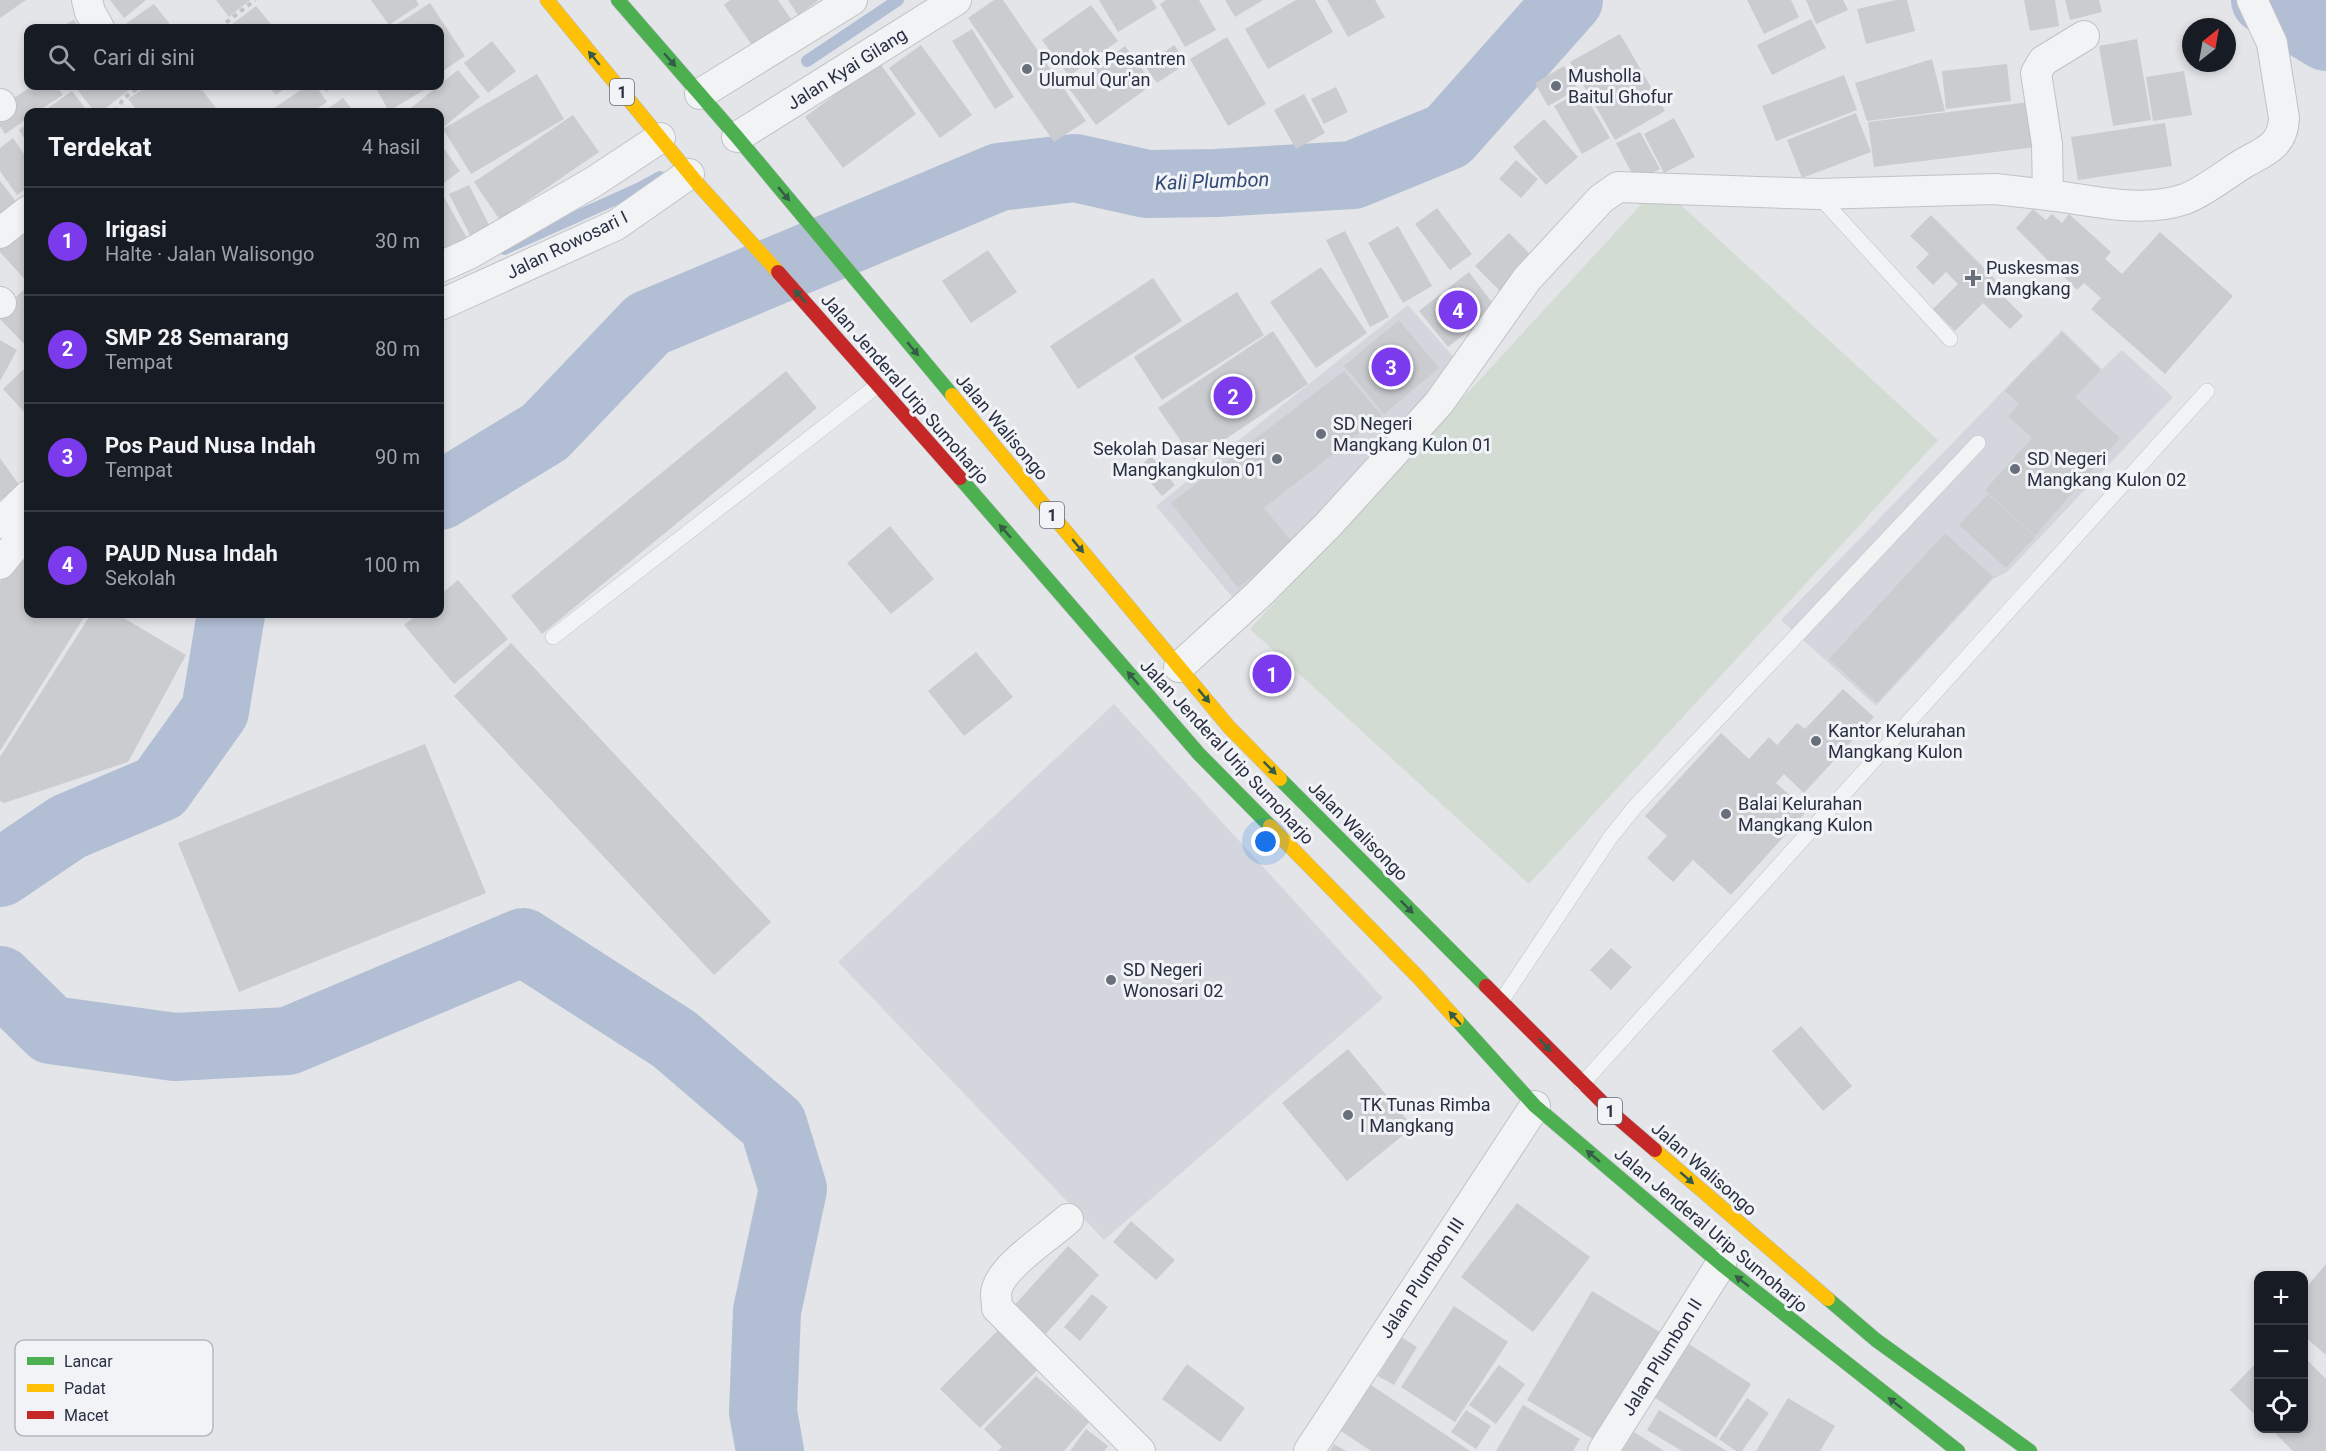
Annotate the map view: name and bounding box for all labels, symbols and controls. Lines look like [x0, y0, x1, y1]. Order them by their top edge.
north arrow [2182, 18, 2236, 72]
street label: Jalan Kyai Gilang [783, 23, 910, 114]
search box [24, 24, 444, 90]
icon: search [45, 41, 78, 74]
text: Cari di sini [93, 45, 195, 70]
place label: Pondok Pesantren Ulumul Qur'an [1039, 48, 1186, 90]
one-way arrow [588, 50, 601, 66]
one-way arrow [664, 52, 677, 68]
marker: Pondok Pesantren Ulumul Qur'an [1020, 62, 1034, 76]
place label: Musholla Baitul Ghofur [1568, 65, 1673, 107]
road number: 1 [610, 79, 634, 105]
marker: Musholla Baitul Ghofur [1549, 79, 1563, 93]
text: Terdekat [48, 132, 152, 162]
text: 4 hasil [362, 135, 420, 159]
water label: Kali Plumbon [1154, 167, 1270, 195]
one-way arrow [777, 186, 790, 201]
street label: Jalan Rowosari I [503, 206, 631, 283]
text: Irigasi [105, 217, 167, 242]
text: 1 [62, 229, 73, 253]
text: 30 m [375, 229, 420, 253]
text: Halte · Jalan Walisongo [105, 242, 314, 266]
place label: Puskesmas Mangkang [1986, 257, 2079, 299]
marker: Puskesmas Mangkang [1964, 269, 1982, 287]
one-way arrow [793, 288, 807, 303]
pin: 4 [1438, 288, 1478, 332]
street label: Jalan Jenderal Urip Sumoharjo [817, 289, 994, 488]
text: SMP 28 Semarang [105, 325, 289, 350]
text: 2 [62, 337, 73, 361]
text: 80 m [375, 337, 420, 361]
one-way arrow [906, 341, 918, 356]
pin: 3 [1372, 344, 1410, 389]
text: Tempat [105, 350, 173, 374]
street label: Jalan Walisongo [952, 369, 1053, 484]
pin: 2 [1214, 374, 1252, 418]
place label: SD Negeri Mangkang Kulon 01 [1333, 413, 1492, 455]
marker: SD Negeri Mangkang Kulon 01 [1314, 427, 1328, 441]
text: Pos Paud Nusa Indah [105, 433, 316, 458]
place label: Sekolah Dasar Negeri Mangkangkulon 01 [1093, 438, 1265, 480]
text: 3 [62, 445, 73, 469]
text: 90 m [375, 445, 420, 469]
place label: SD Negeri Mangkang Kulon 02 [2027, 448, 2186, 490]
marker: Sekolah Dasar Negeri Mangkangkulon 01 [1270, 452, 1284, 466]
text: Tempat [105, 458, 173, 482]
marker: SD Negeri Mangkang Kulon 02 [2008, 462, 2022, 476]
road number: 1 [1040, 502, 1064, 528]
one-way arrow [999, 524, 1012, 539]
one-way arrow [1072, 538, 1085, 554]
text: PAUD Nusa Indah [105, 541, 278, 566]
text: 4 [62, 553, 73, 577]
text: 100 m [364, 553, 420, 577]
text: Sekolah [105, 566, 176, 590]
pin: 1 [1252, 652, 1292, 696]
street label: Jalan Jenderal Urip Sumoharjo [1136, 655, 1319, 849]
one-way arrow [1127, 671, 1140, 686]
one-way arrow [1197, 688, 1210, 704]
place label: Kantor Kelurahan Mangkang Kulon [1828, 720, 1966, 762]
marker: Kantor Kelurahan Mangkang Kulon [1809, 734, 1823, 748]
one-way arrow [1263, 761, 1277, 775]
street label: Jalan Walisongo [1304, 776, 1413, 885]
place label: Balai Kelurahan Mangkang Kulon [1738, 793, 1873, 835]
marker: Balai Kelurahan Mangkang Kulon [1719, 807, 1733, 821]
your location [1251, 827, 1280, 856]
one-way arrow [1400, 900, 1414, 915]
place label: SD Negeri Wonosari 02 [1123, 959, 1223, 1001]
marker: SD Negeri Wonosari 02 [1104, 973, 1118, 987]
one-way arrow [1448, 1011, 1462, 1026]
one-way arrow [1538, 1037, 1552, 1052]
place label: TK Tunas Rimba I Mangkang [1360, 1094, 1491, 1136]
road number: 1 [1598, 1098, 1622, 1124]
marker: TK Tunas Rimba I Mangkang [1341, 1108, 1355, 1122]
street label: Jalan Walisongo [1647, 1117, 1761, 1220]
street label: Jalan Jenderal Urip Sumoharjo [1611, 1143, 1812, 1317]
one-way arrow [1585, 1149, 1601, 1162]
one-way arrow [1679, 1171, 1694, 1184]
street label: Jalan Plumbon III [1375, 1214, 1468, 1342]
map controls [2254, 1271, 2308, 1433]
button: + [2254, 1271, 2308, 1325]
one-way arrow [1735, 1276, 1750, 1288]
street label: Jalan Plumbon II [1617, 1294, 1706, 1419]
button: − [2254, 1325, 2308, 1379]
legend [15, 1340, 213, 1436]
text: Lancar [64, 1352, 113, 1371]
text: Padat [64, 1379, 106, 1398]
button: locate [2254, 1379, 2308, 1433]
one-way arrow [1887, 1396, 1903, 1409]
text: Macet [64, 1406, 109, 1425]

